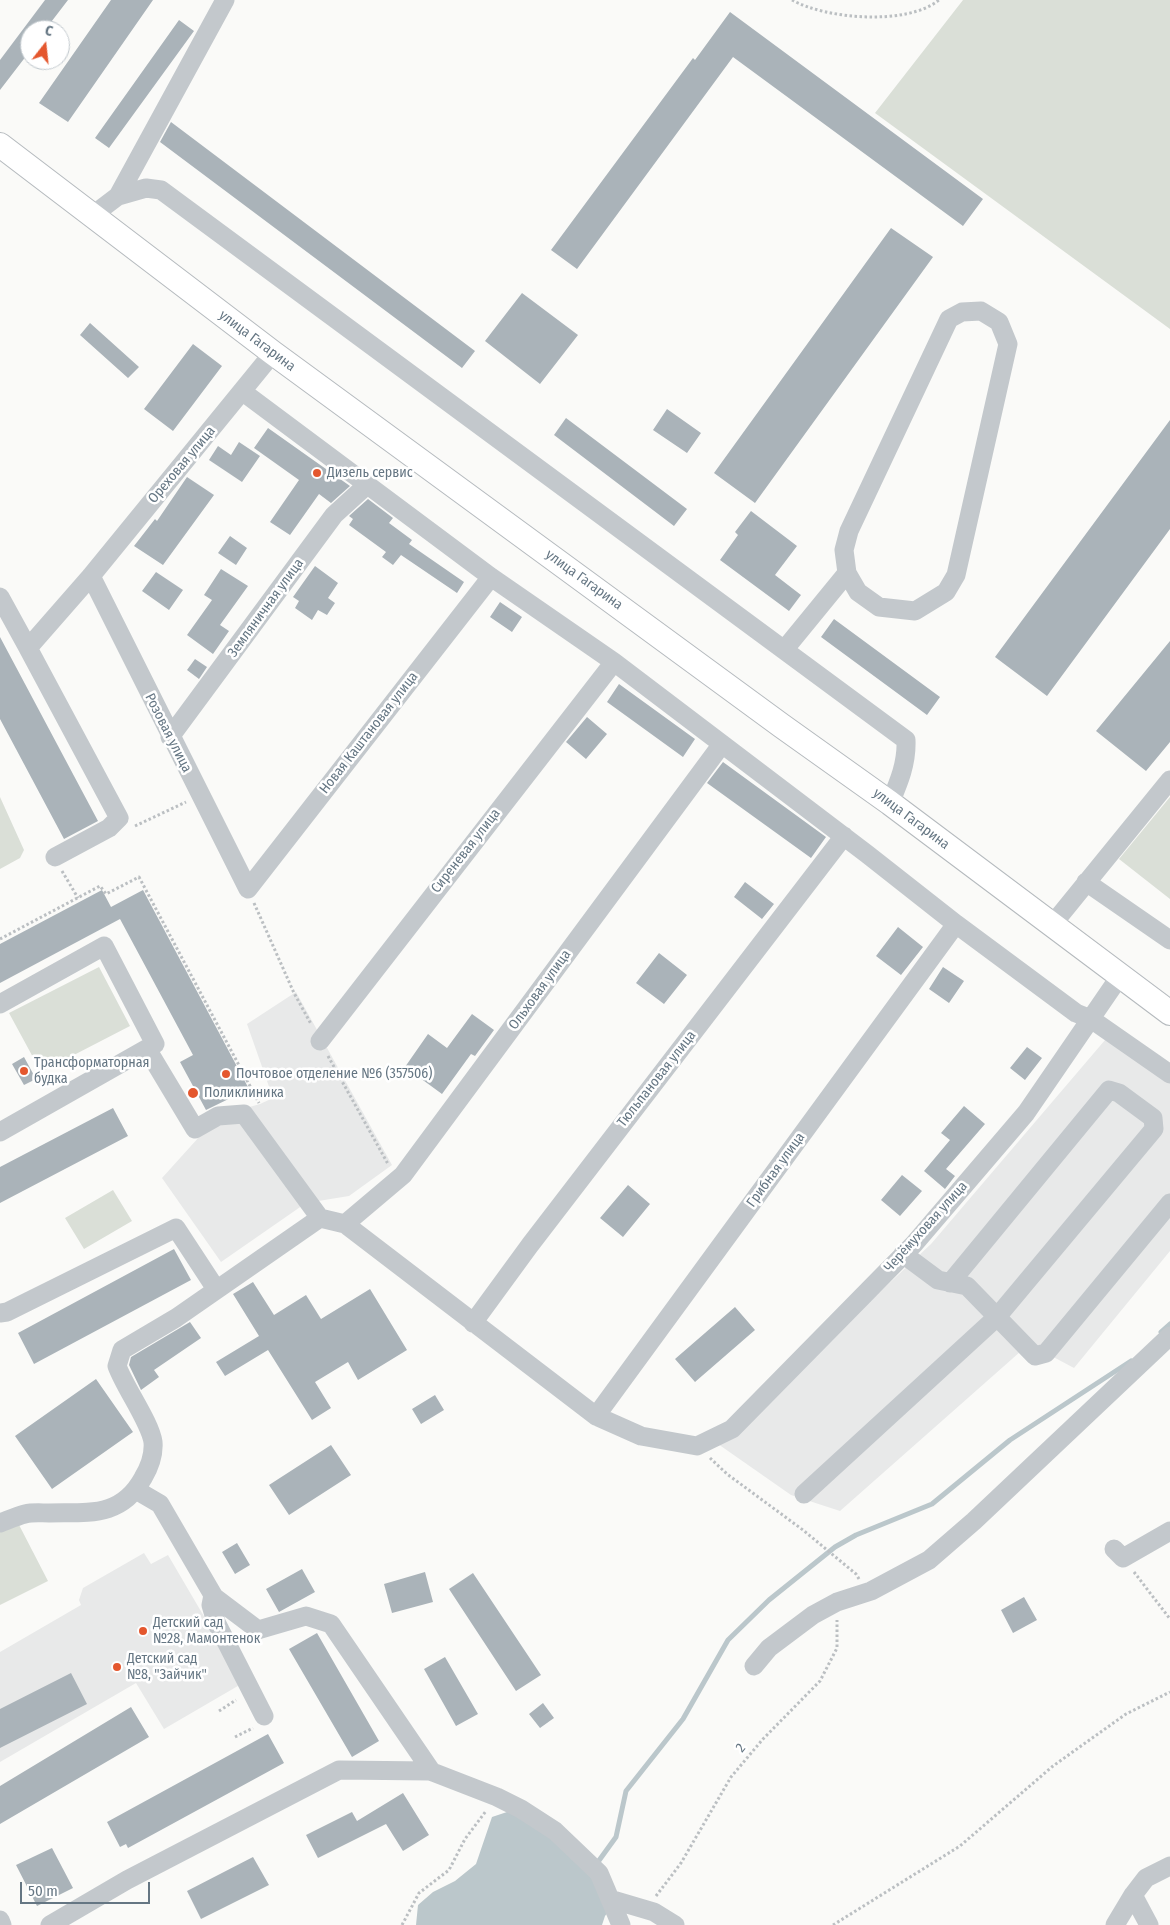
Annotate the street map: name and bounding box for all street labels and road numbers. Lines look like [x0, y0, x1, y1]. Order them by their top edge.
street label: улица Гагарина [215, 307, 299, 375]
street label: Ореховая улица [145, 423, 219, 507]
street label: улица Гагарина [542, 546, 626, 614]
street label: Земляничная улица [225, 555, 307, 661]
street label: Новая Каштановая улица [316, 669, 422, 797]
street label: Розовая улица [141, 691, 195, 775]
street label: улица Гагарина [869, 785, 953, 853]
street label: Сиреневая улица [428, 806, 504, 896]
street label: Ольховая улица [505, 947, 575, 1033]
street label: Тюльпановая улица [614, 1027, 700, 1131]
street label: Грибная улица [743, 1129, 809, 1211]
street label: Черёмуховая улица [881, 1178, 971, 1276]
street label: 2 [733, 1740, 749, 1756]

